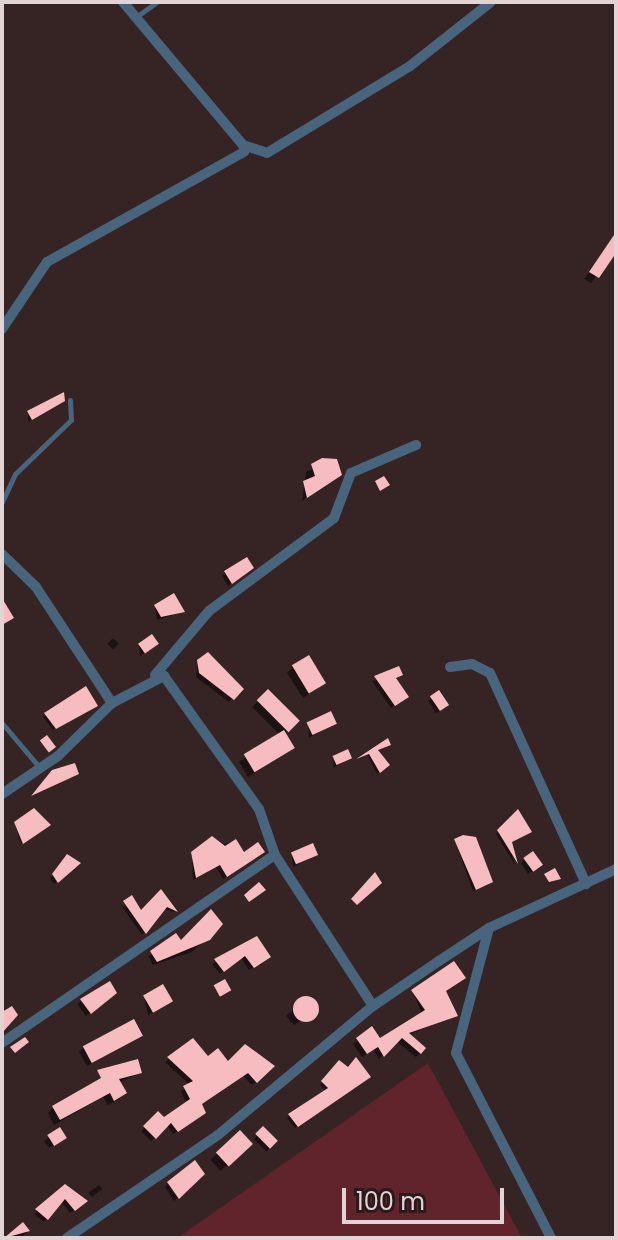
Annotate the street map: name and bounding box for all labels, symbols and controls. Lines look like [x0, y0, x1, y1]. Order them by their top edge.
scale bar [346, 1172, 508, 1222]
text: 100 m [356, 1185, 425, 1218]

